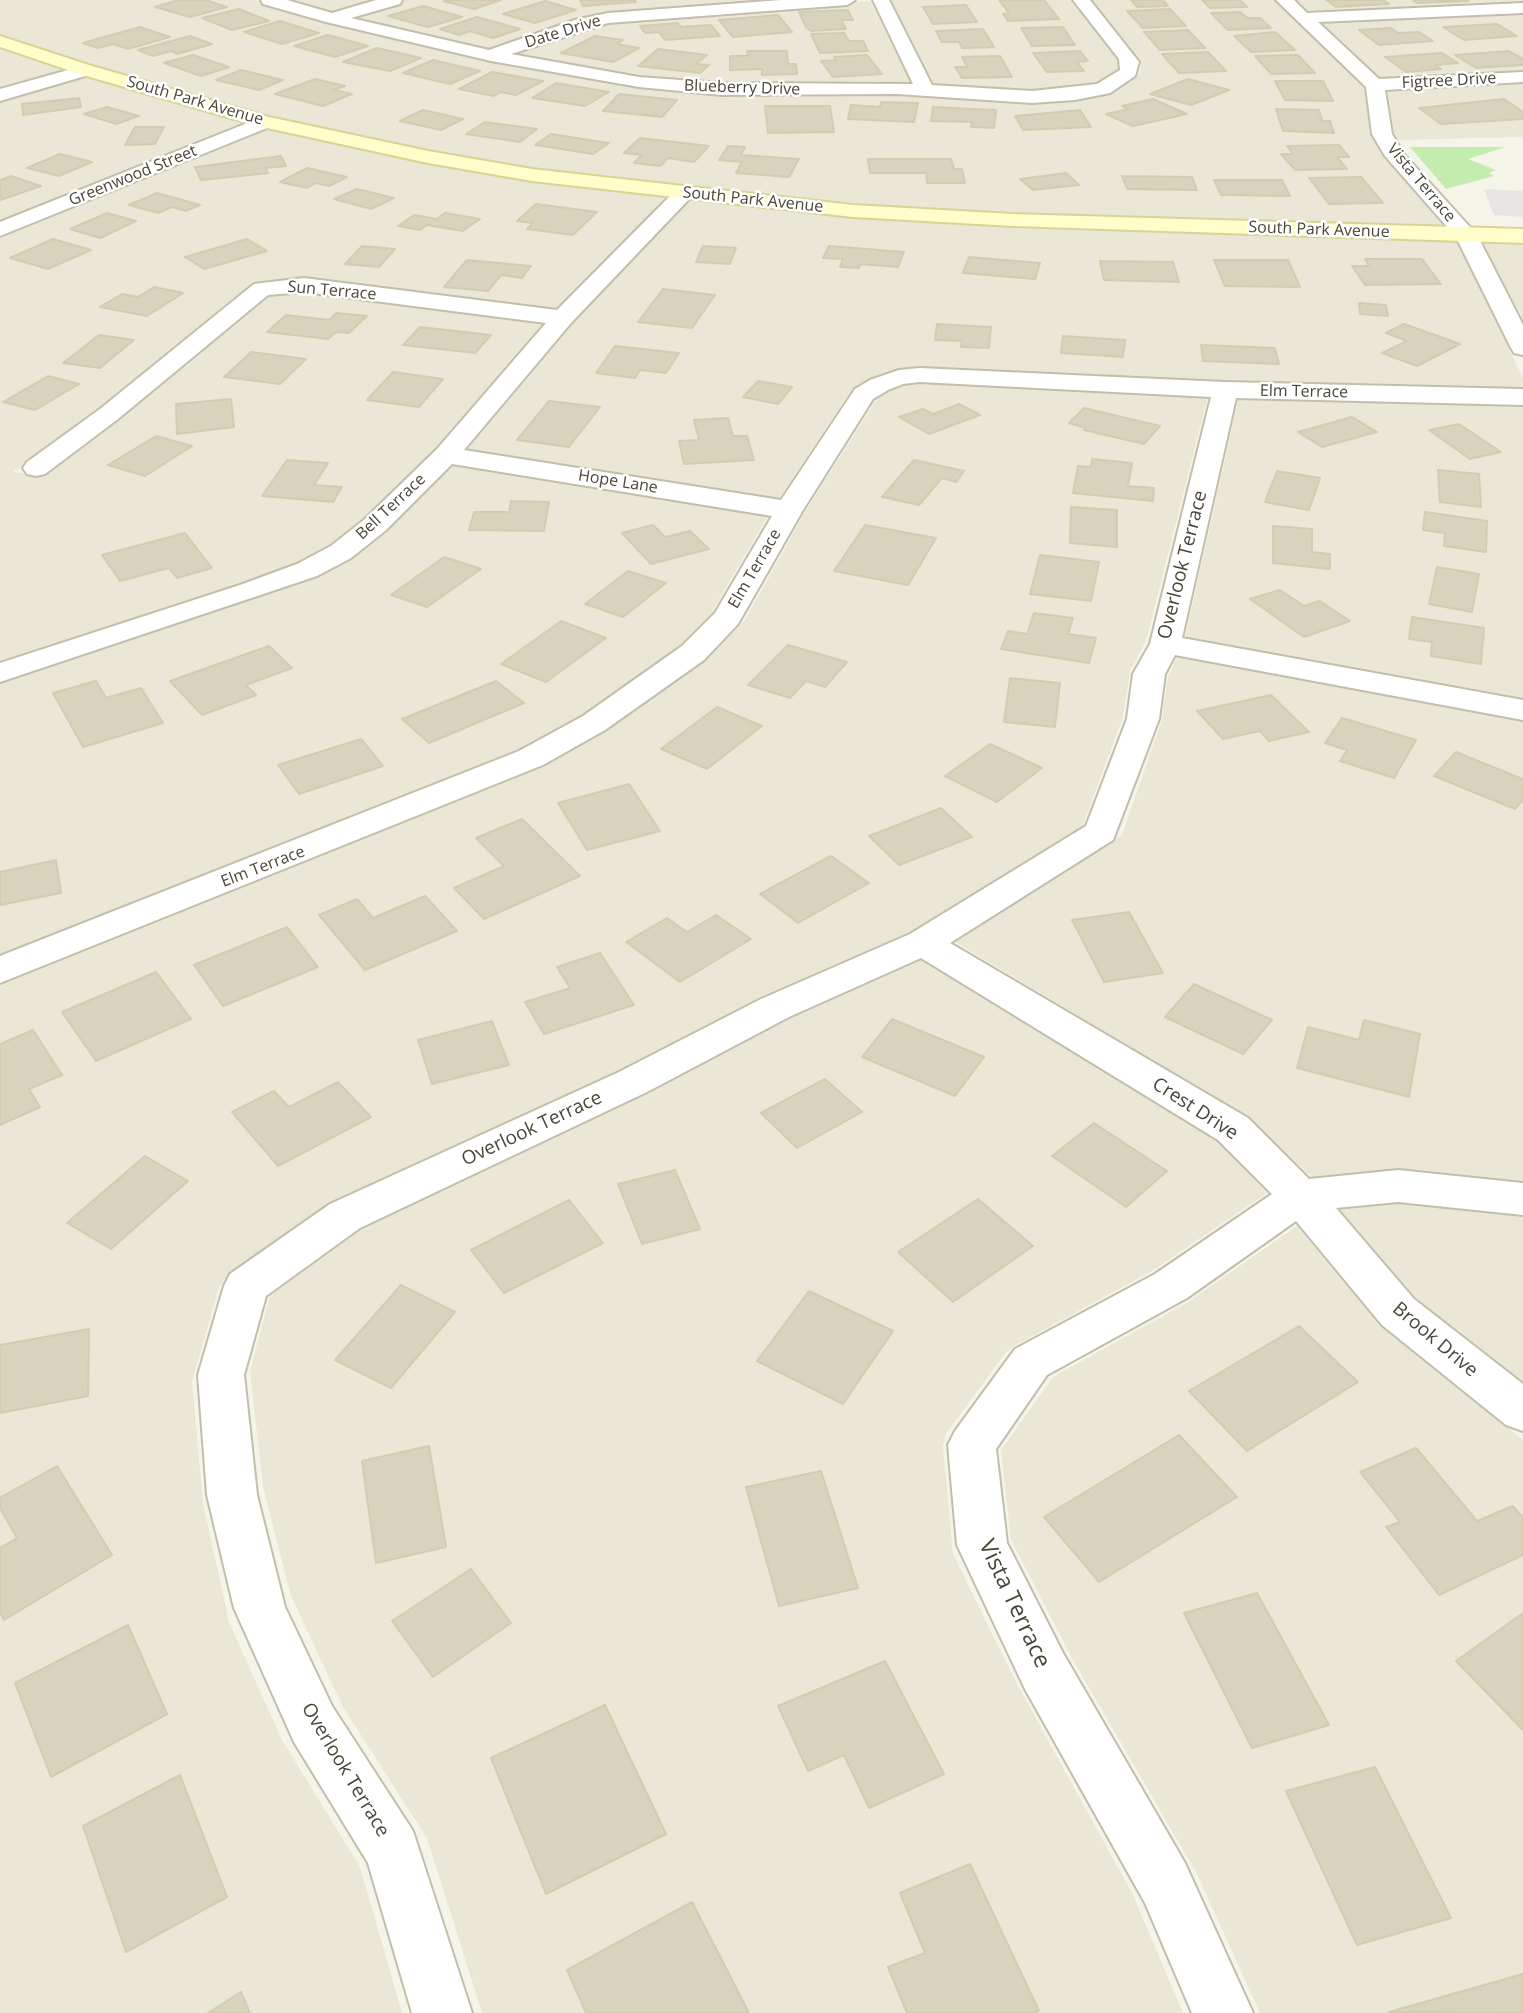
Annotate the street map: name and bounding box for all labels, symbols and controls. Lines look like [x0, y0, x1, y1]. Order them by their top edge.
street label: Date Drive [523, 11, 603, 53]
street label: Figtree Drive [1401, 69, 1497, 93]
street label: South Park Avenue [124, 72, 266, 130]
street label: Blueberry Drive [684, 76, 800, 100]
street label: Vista Terrace [1383, 140, 1459, 226]
street label: Greenwood Street [66, 142, 200, 210]
street label: South Park Avenue [682, 183, 824, 217]
street label: South Park Avenue [1248, 218, 1390, 242]
street label: Sun Terrace [287, 278, 377, 304]
street label: Elm Terrace [1260, 382, 1348, 402]
street label: Hope Lane [577, 466, 659, 498]
street label: Bell Terrace [352, 470, 430, 544]
street label: Overlook Terrace [1154, 488, 1212, 642]
street label: Elm Terrace [725, 526, 785, 612]
street label: Elm Terrace [218, 842, 308, 892]
street label: Crest Drive [1148, 1073, 1242, 1145]
street label: Overlook Terrace [458, 1086, 606, 1172]
street label: Brook Drive [1388, 1298, 1482, 1382]
street label: Vista Terrace [972, 1535, 1056, 1673]
street label: Overlook Terrace [296, 1699, 394, 1841]

